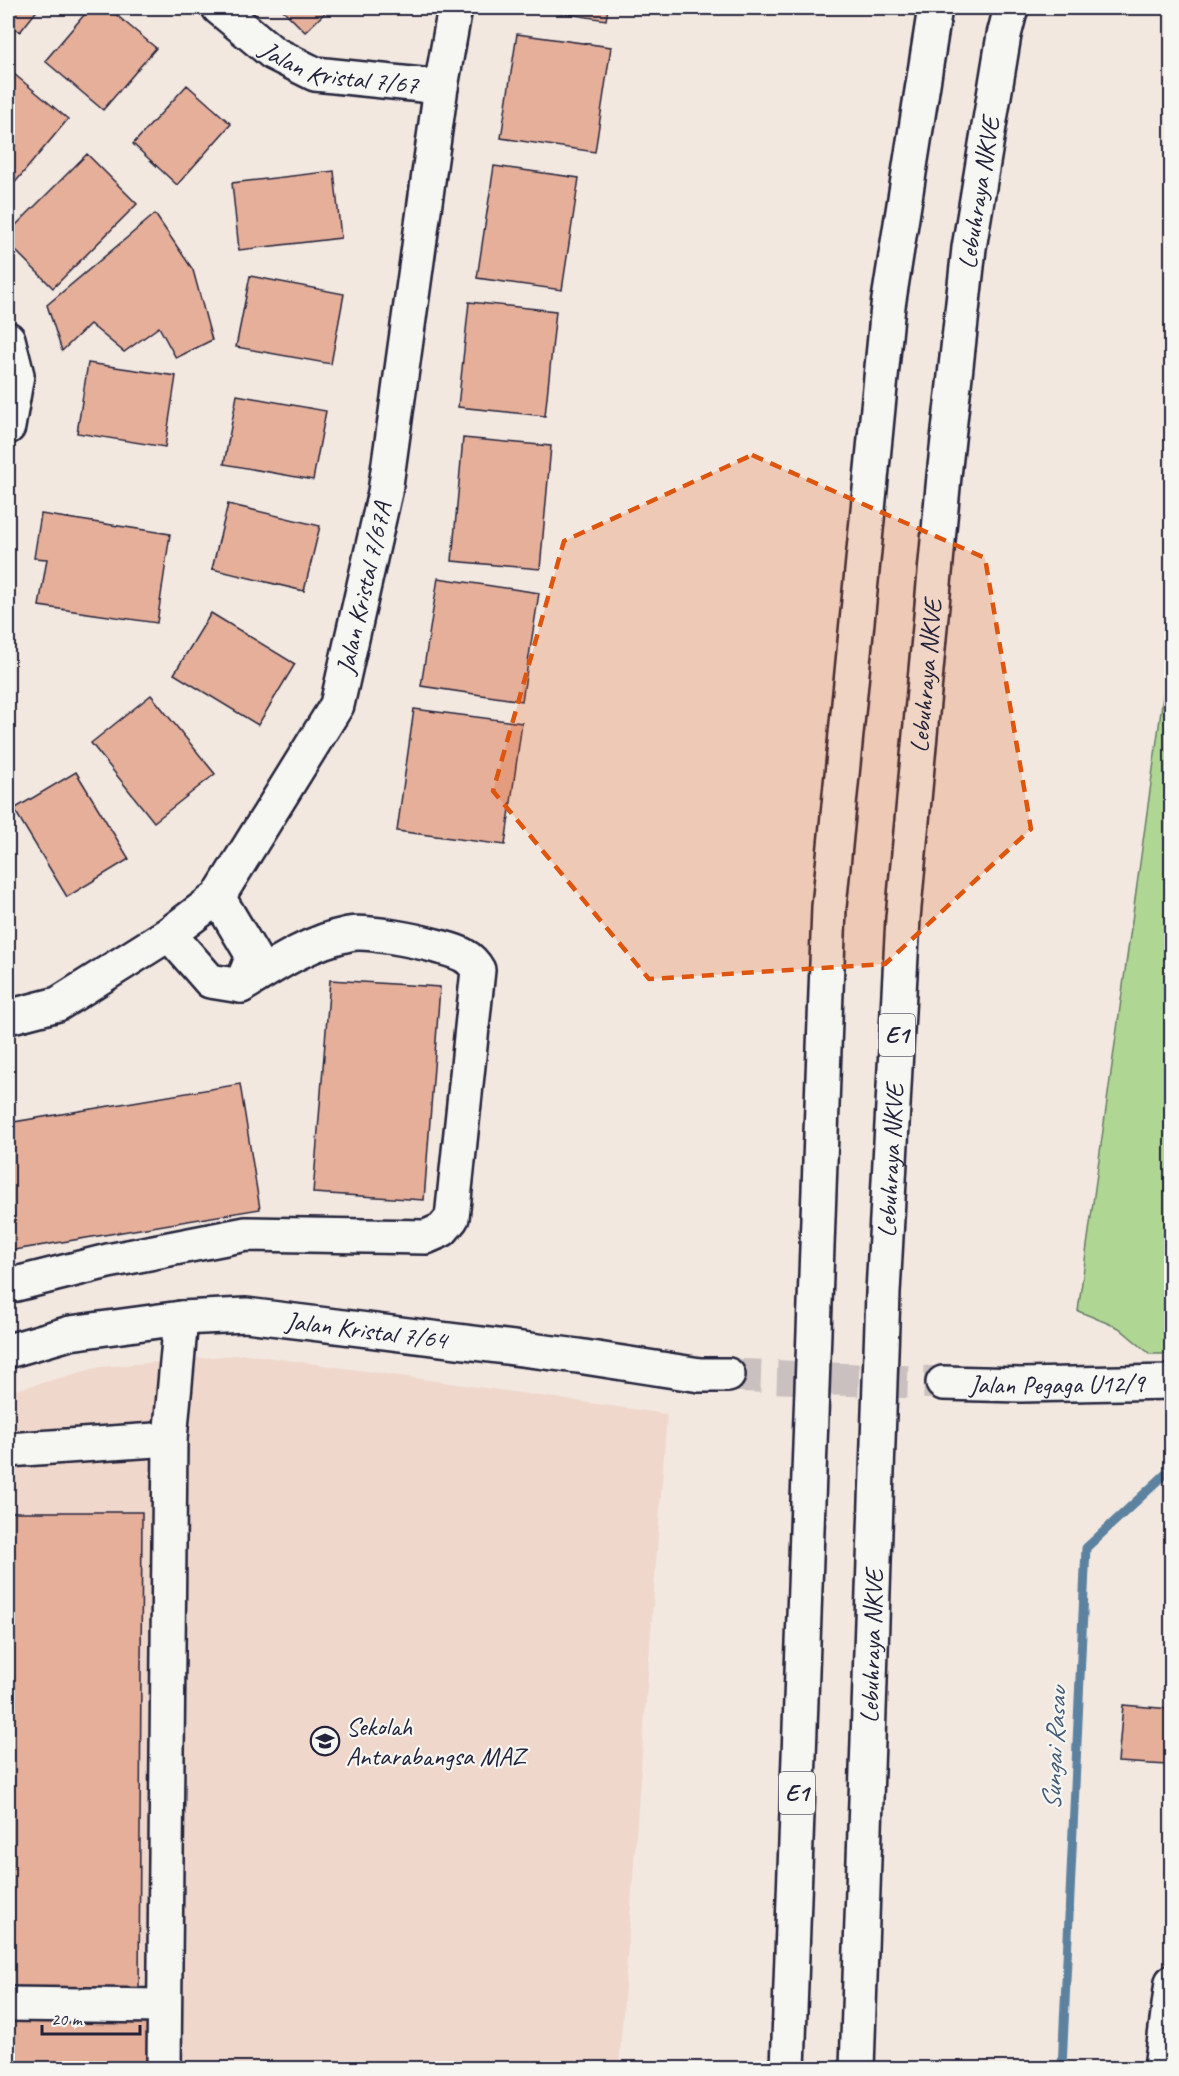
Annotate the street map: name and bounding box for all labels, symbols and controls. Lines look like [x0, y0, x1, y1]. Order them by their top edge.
street label: Jalan Kristal 7/67 [252, 32, 421, 102]
street label: Lebuhraya NKVE [951, 111, 1008, 271]
street label: Jalan Kristal 7/67A [328, 497, 400, 679]
street label: Lebuhraya NKVE [902, 595, 950, 754]
road number: E1 [879, 1014, 915, 1056]
street label: Lebuhraya NKVE [870, 1080, 911, 1238]
street label: Jalan Kristal 7/64 [282, 1304, 451, 1357]
street label: Jalan Pegaga U12/9 [967, 1367, 1147, 1402]
street label: Lebuhraya NKVE [853, 1566, 891, 1724]
water label: Sungai Rasau [1034, 1683, 1074, 1811]
place label: Sekolah Antarabangsa MAZ [346, 1710, 528, 1773]
school or university icon: Sekolah Antarabangsa MAZ [309, 1725, 341, 1757]
road number: E1 [779, 1772, 815, 1814]
scale bar [42, 1998, 140, 2036]
text: 20 m [51, 2008, 84, 2030]

